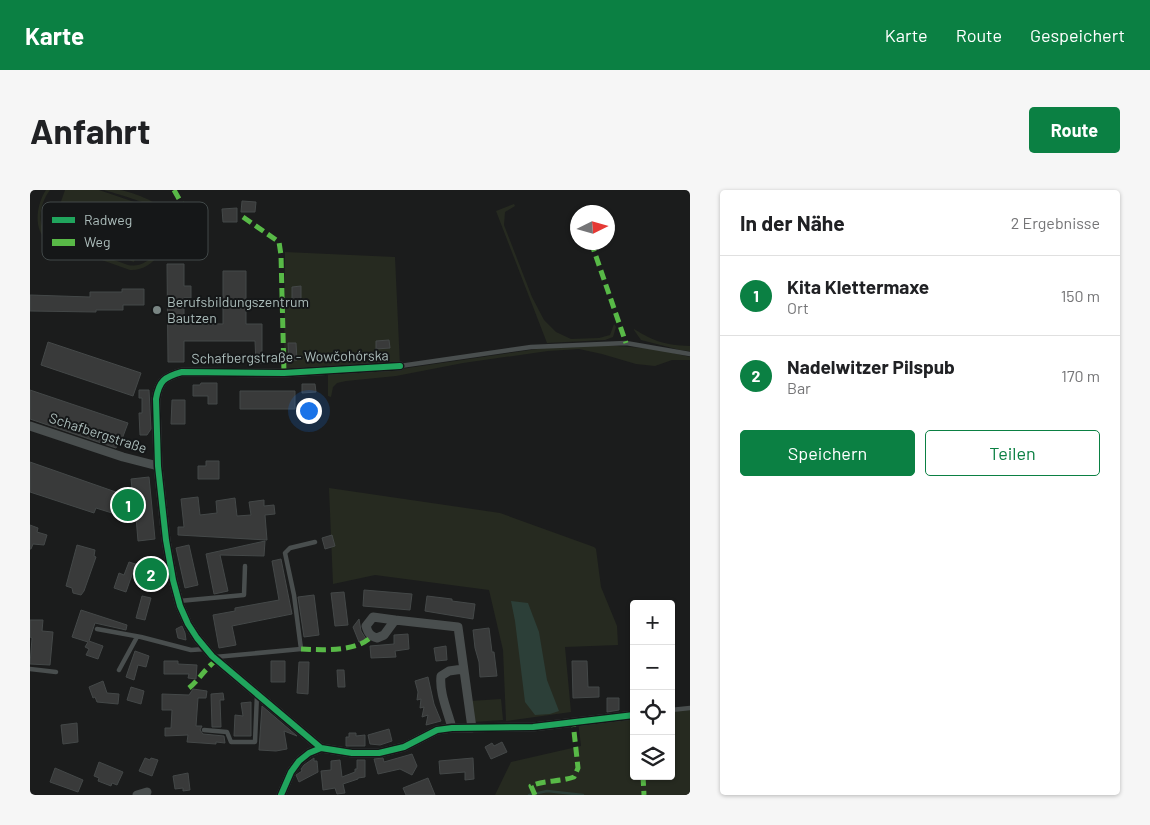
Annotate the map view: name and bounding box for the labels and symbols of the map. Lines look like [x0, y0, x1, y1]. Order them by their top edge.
legend [42, 202, 208, 260]
north arrow [570, 205, 615, 250]
text: Radweg [84, 211, 132, 228]
text: Weg [84, 233, 111, 250]
place label: Berufsbildungszentrum Bautzen [167, 293, 309, 326]
marker: Berufsbildungszentrum Bautzen [151, 304, 163, 316]
street label: Schafbergstraße - Wowčohórska [191, 346, 389, 367]
your location [296, 398, 322, 424]
street label: Schafbergstraße [47, 409, 149, 456]
pin: 1 [112, 486, 144, 524]
pin: 2 [135, 555, 167, 593]

